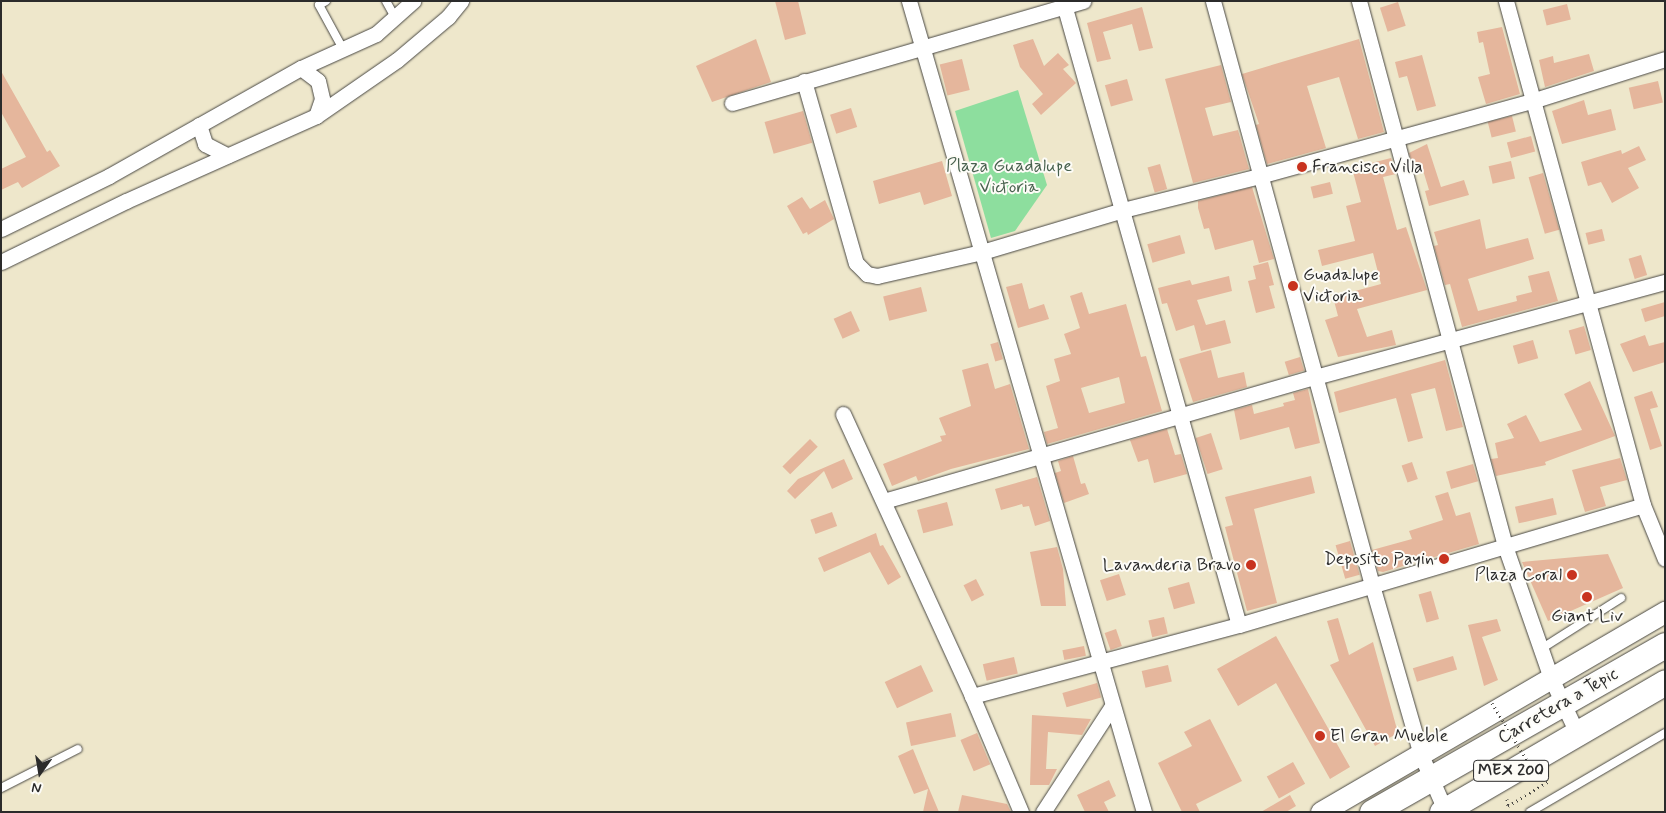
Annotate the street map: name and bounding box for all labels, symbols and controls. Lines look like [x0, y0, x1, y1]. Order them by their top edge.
park label: Plaza Guadalupe Victoria [948, 156, 1070, 198]
place label: Francisco Villa [1312, 156, 1423, 178]
marker: Francisco Villa [1296, 161, 1308, 173]
place label: Guadalupe Victoria [1303, 265, 1379, 308]
marker: Guadalupe Victoria [1287, 280, 1299, 292]
place label: Deposito Payin [1318, 548, 1434, 570]
marker: Deposito Payin [1438, 553, 1450, 565]
place label: Lavanderia Bravo [1104, 554, 1241, 576]
marker: Lavanderia Bravo [1245, 559, 1257, 571]
place label: Plaza Coral [1475, 564, 1562, 586]
marker: Plaza Coral [1566, 569, 1578, 581]
marker: Giant Liv [1581, 591, 1593, 603]
place label: Giant Liv [1551, 605, 1623, 627]
street label: Carretera a Tepic [1494, 663, 1622, 749]
place label: El Gran Mueble [1330, 725, 1452, 747]
marker: El Gran Mueble [1314, 730, 1326, 742]
north arrow [15, 748, 65, 798]
road number: MEX 200 [1472, 758, 1550, 784]
text: N [30, 778, 43, 797]

